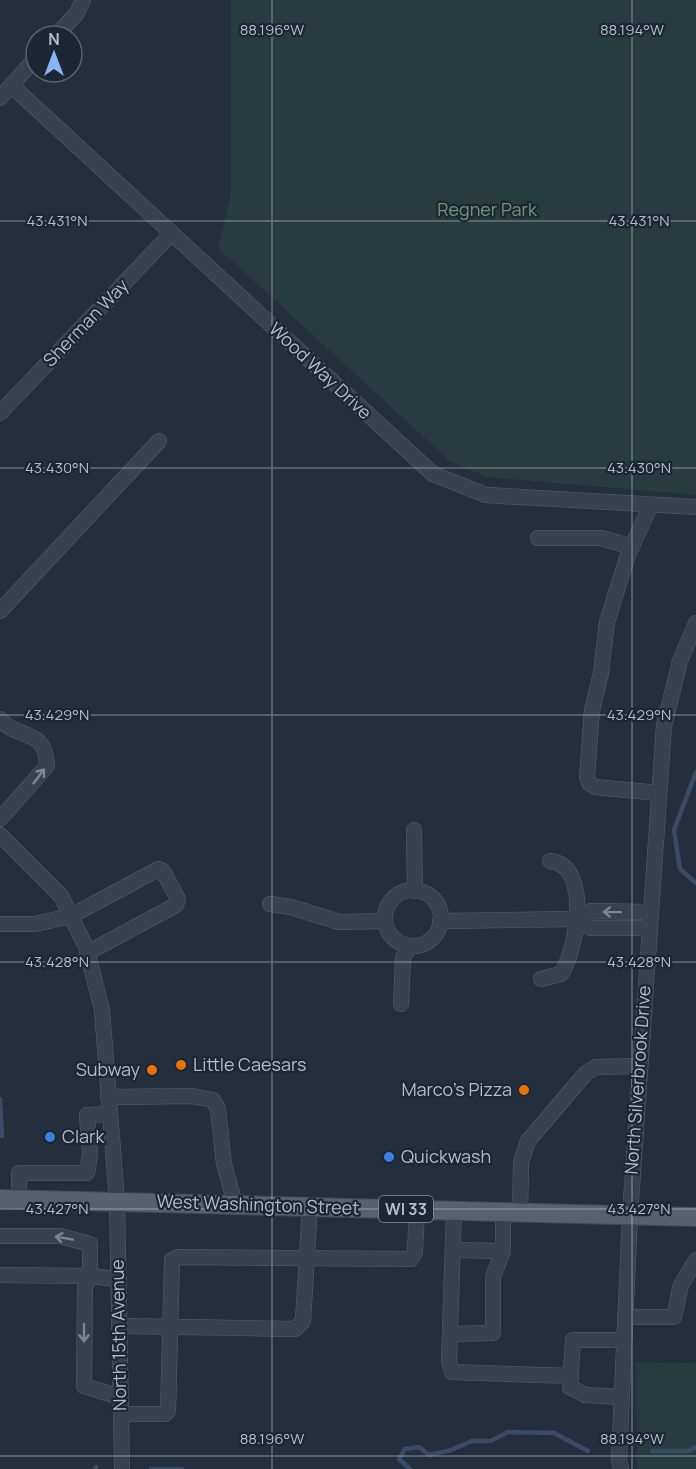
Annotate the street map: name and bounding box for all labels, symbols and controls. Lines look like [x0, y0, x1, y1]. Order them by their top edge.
text: 88.196°W [240, 19, 304, 40]
text: 88.194°W [600, 19, 664, 40]
north arrow [24, 24, 84, 84]
text: N [48, 28, 60, 50]
park label: Regner Park [437, 197, 538, 221]
text: 43.431°N [27, 210, 87, 231]
text: 43.431°N [609, 210, 669, 231]
street label: Sherman Way [37, 273, 134, 371]
street label: Wood Way Drive [264, 316, 377, 424]
text: 43.430°N [25, 457, 89, 478]
text: 43.430°N [607, 457, 671, 478]
text: 43.429°N [25, 704, 89, 725]
text: 43.429°N [607, 704, 671, 725]
one-way arrow [32, 768, 45, 784]
one-way arrow [602, 906, 622, 917]
text: 43.428°N [25, 951, 89, 972]
text: 43.428°N [607, 951, 671, 972]
street label: North Silverbrook Drive [618, 985, 656, 1175]
place label: Little Caesars [193, 1052, 307, 1076]
place label: Subway [76, 1057, 140, 1081]
marker: Little Caesars [174, 1058, 188, 1072]
marker: Subway [145, 1063, 159, 1077]
place label: Marco's Pizza [401, 1077, 512, 1101]
marker: Marco's Pizza [517, 1083, 531, 1097]
place label: Clark [62, 1124, 106, 1148]
marker: Clark [43, 1130, 57, 1144]
place label: Quickwash [401, 1144, 491, 1168]
marker: Quickwash [382, 1150, 396, 1164]
street label: West Washington Street [156, 1188, 360, 1220]
road number: WI 33 [379, 1196, 433, 1222]
text: 43.427°N [26, 1198, 88, 1219]
text: 43.427°N [608, 1198, 670, 1219]
one-way arrow [54, 1232, 74, 1243]
street label: North 15th Avenue [105, 1259, 131, 1411]
one-way arrow [78, 1322, 90, 1342]
text: 88.196°W [240, 1428, 304, 1449]
text: 88.194°W [600, 1428, 664, 1449]

